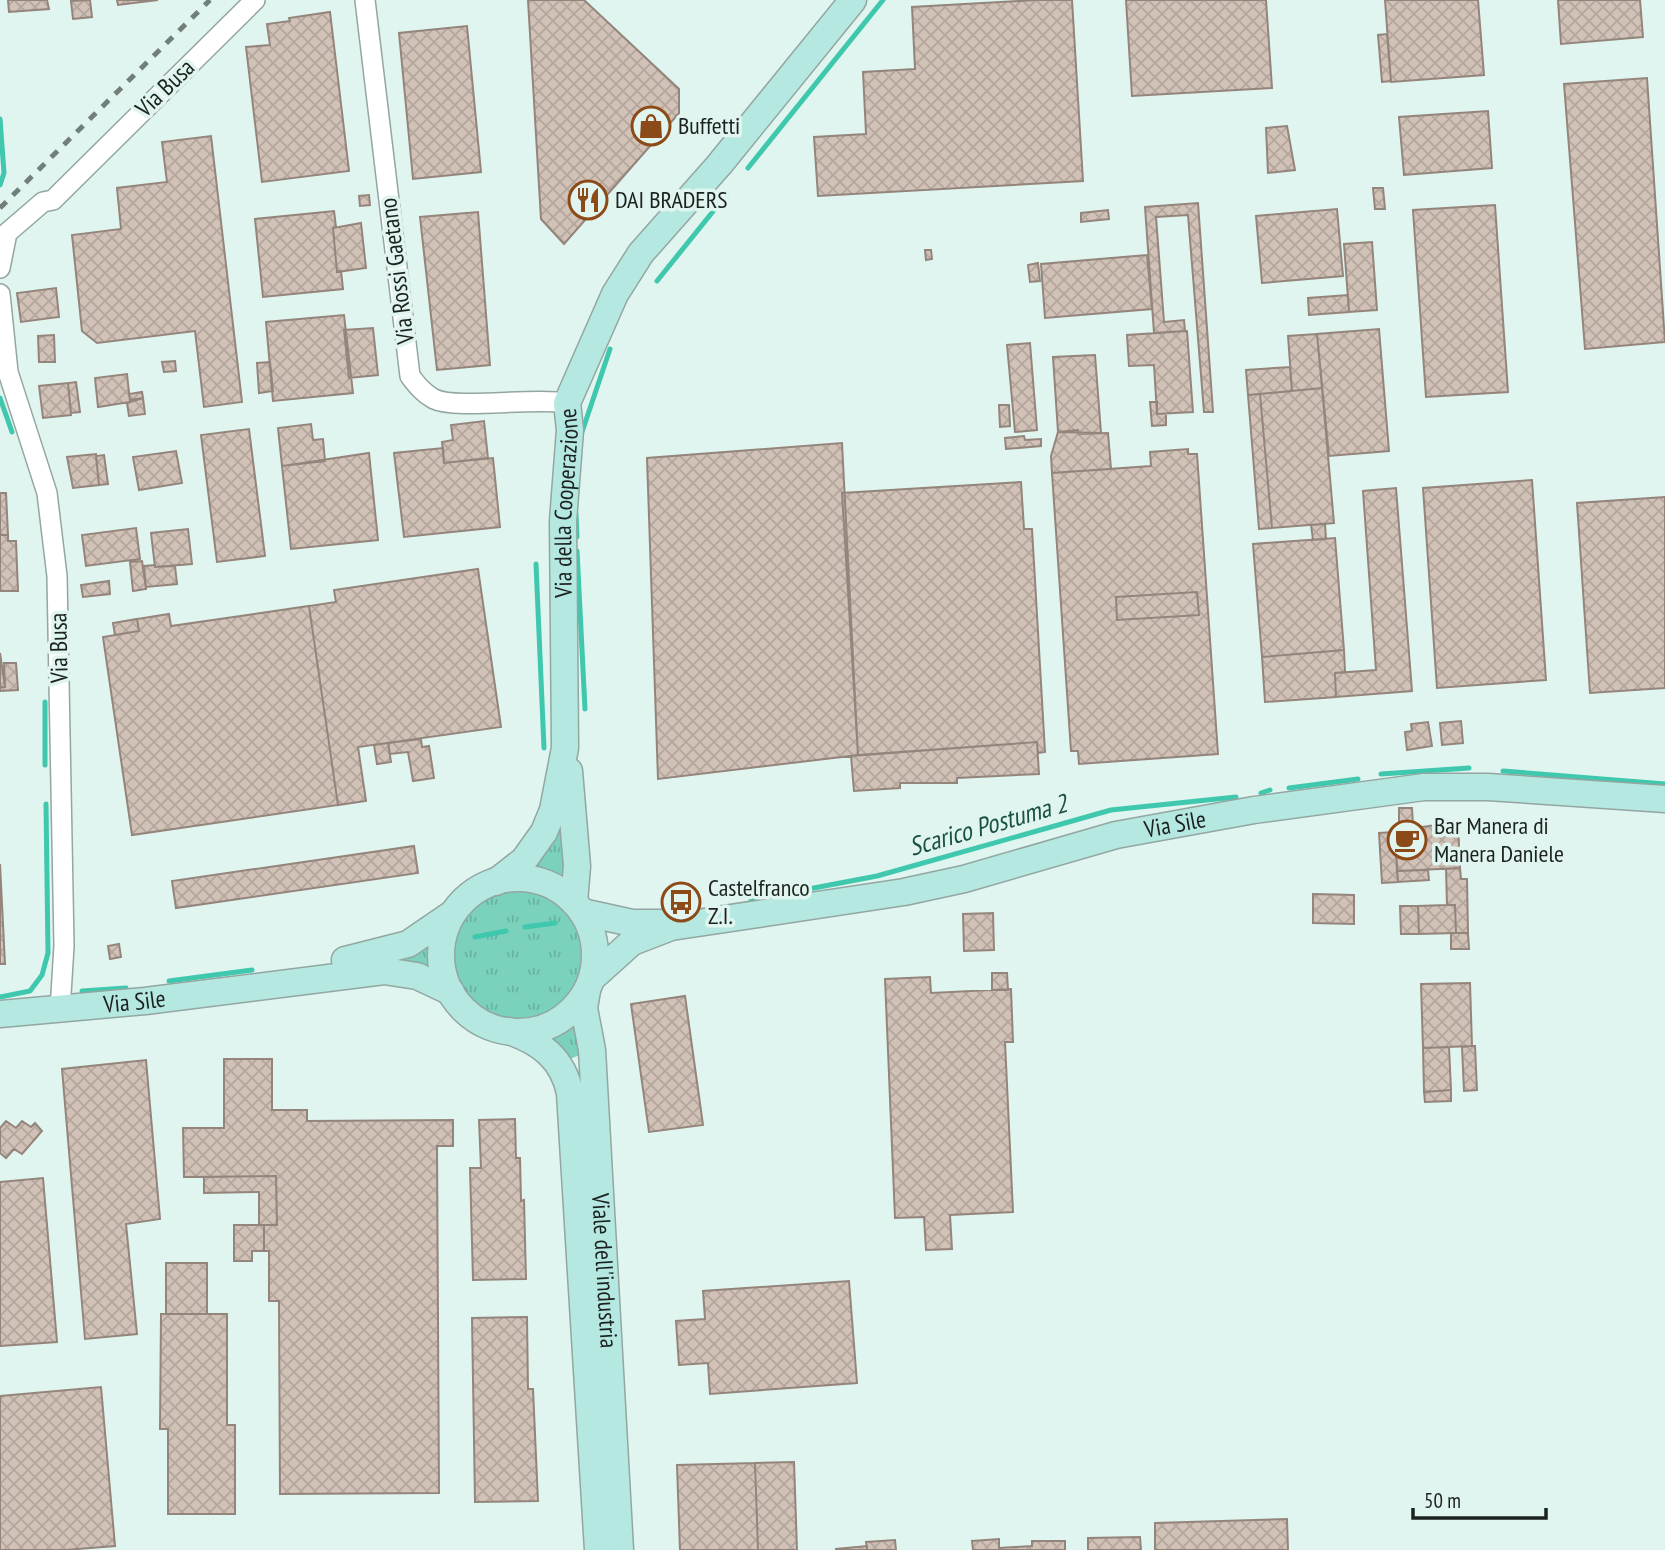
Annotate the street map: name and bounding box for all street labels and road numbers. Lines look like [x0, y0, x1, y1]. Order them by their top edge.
street label: Via Busa [128, 52, 201, 124]
street label: Via Rossi Gaetano [372, 196, 421, 347]
street label: Via della Cooperazione [547, 407, 585, 599]
street label: Via Busa [42, 613, 75, 685]
street label: Via Sile [1141, 803, 1208, 845]
street label: Via Sile [101, 983, 167, 1020]
street label: Viale dell'industria [585, 1191, 625, 1349]

